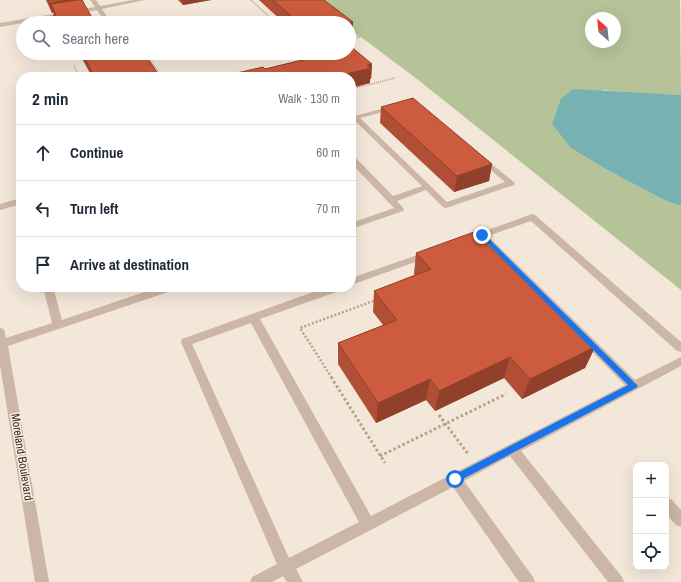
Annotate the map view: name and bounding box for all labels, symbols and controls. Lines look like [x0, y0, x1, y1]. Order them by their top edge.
north arrow [585, 12, 621, 48]
search box [16, 16, 356, 60]
icon: search [30, 27, 52, 49]
text: Search here [62, 28, 129, 49]
text: 2 min [32, 87, 68, 110]
text: Walk · 130 m [278, 90, 340, 107]
icon: ahead [32, 142, 54, 164]
text: Continue [70, 142, 123, 163]
text: 60 m [316, 144, 340, 161]
icon: left [32, 198, 54, 220]
text: Turn left [70, 198, 118, 219]
text: 70 m [316, 200, 340, 217]
route end [473, 226, 491, 244]
icon: arrive [32, 254, 54, 276]
text: Arrive at destination [70, 254, 189, 275]
street label: Moreland Boulevard [7, 412, 37, 502]
map controls [633, 462, 669, 570]
button: + [633, 462, 669, 498]
route start [446, 470, 464, 488]
button: − [633, 498, 669, 534]
button: locate [633, 534, 669, 570]

